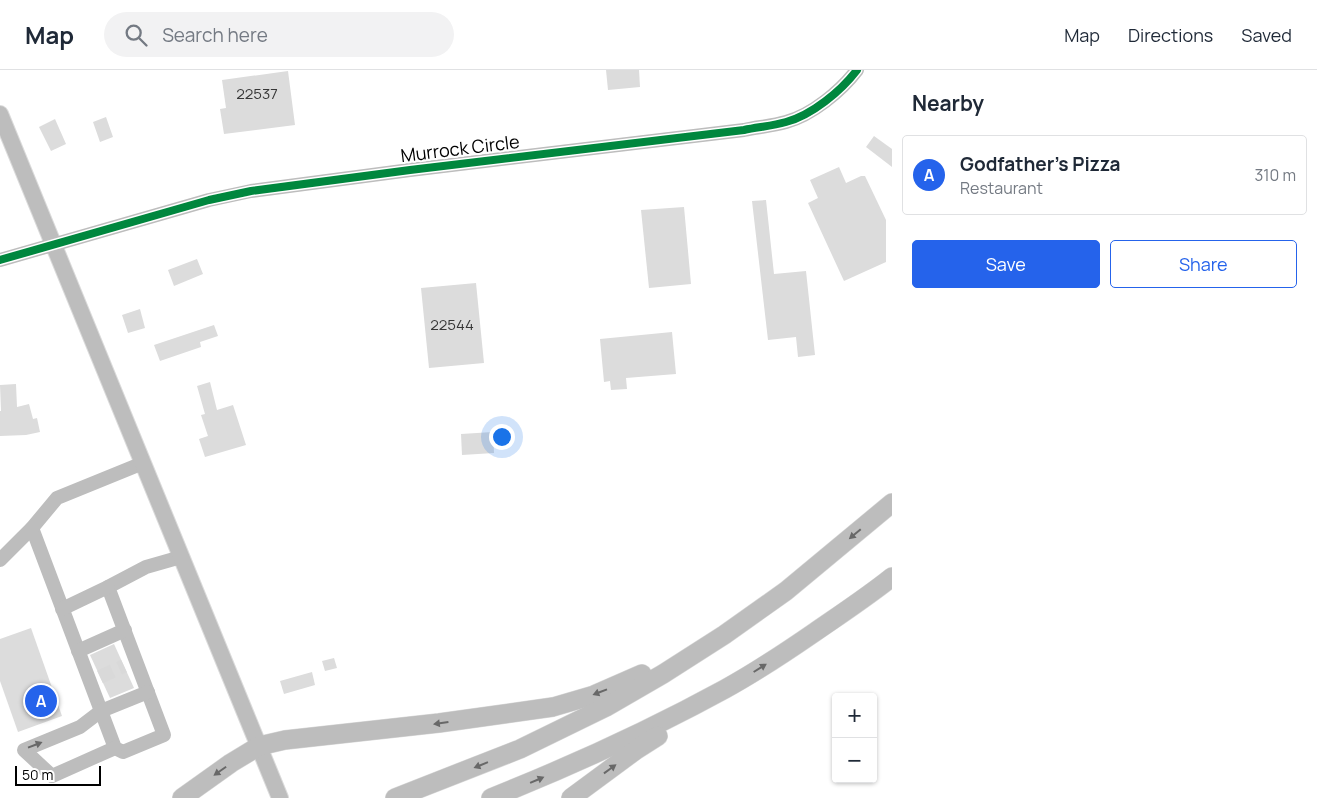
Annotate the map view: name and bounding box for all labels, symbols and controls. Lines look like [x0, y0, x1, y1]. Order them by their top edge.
search box [104, 12, 454, 57]
text: Map [25, 18, 74, 51]
icon: search [122, 21, 150, 49]
text: Search here [162, 22, 268, 48]
text: Map [1064, 23, 1100, 47]
text: Directions [1128, 23, 1213, 47]
text: Saved [1241, 23, 1292, 47]
house number: 22537 [236, 83, 278, 104]
text: Nearby [912, 89, 984, 117]
street label: Murrock Circle [399, 129, 521, 167]
text: Godfather's Pizza [960, 151, 1120, 177]
text: A [924, 164, 934, 186]
text: 310 m [1254, 164, 1296, 186]
text: Restaurant [960, 177, 1043, 199]
button: Save [912, 240, 1100, 288]
button: Share [1110, 240, 1297, 288]
house number: 22544 [430, 314, 474, 335]
your location [489, 424, 515, 450]
one-way arrow [848, 529, 861, 540]
one-way arrow [753, 663, 767, 673]
pin: A [25, 682, 57, 720]
one-way arrow [593, 689, 608, 696]
map controls [832, 693, 877, 783]
button: + [832, 693, 877, 738]
one-way arrow [433, 719, 449, 727]
button: − [832, 738, 877, 783]
one-way arrow [27, 741, 42, 749]
one-way arrow [473, 761, 488, 769]
scale bar [15, 763, 101, 786]
one-way arrow [603, 764, 617, 774]
text: 50 m [22, 765, 53, 784]
one-way arrow [213, 766, 227, 776]
one-way arrow [530, 775, 544, 783]

